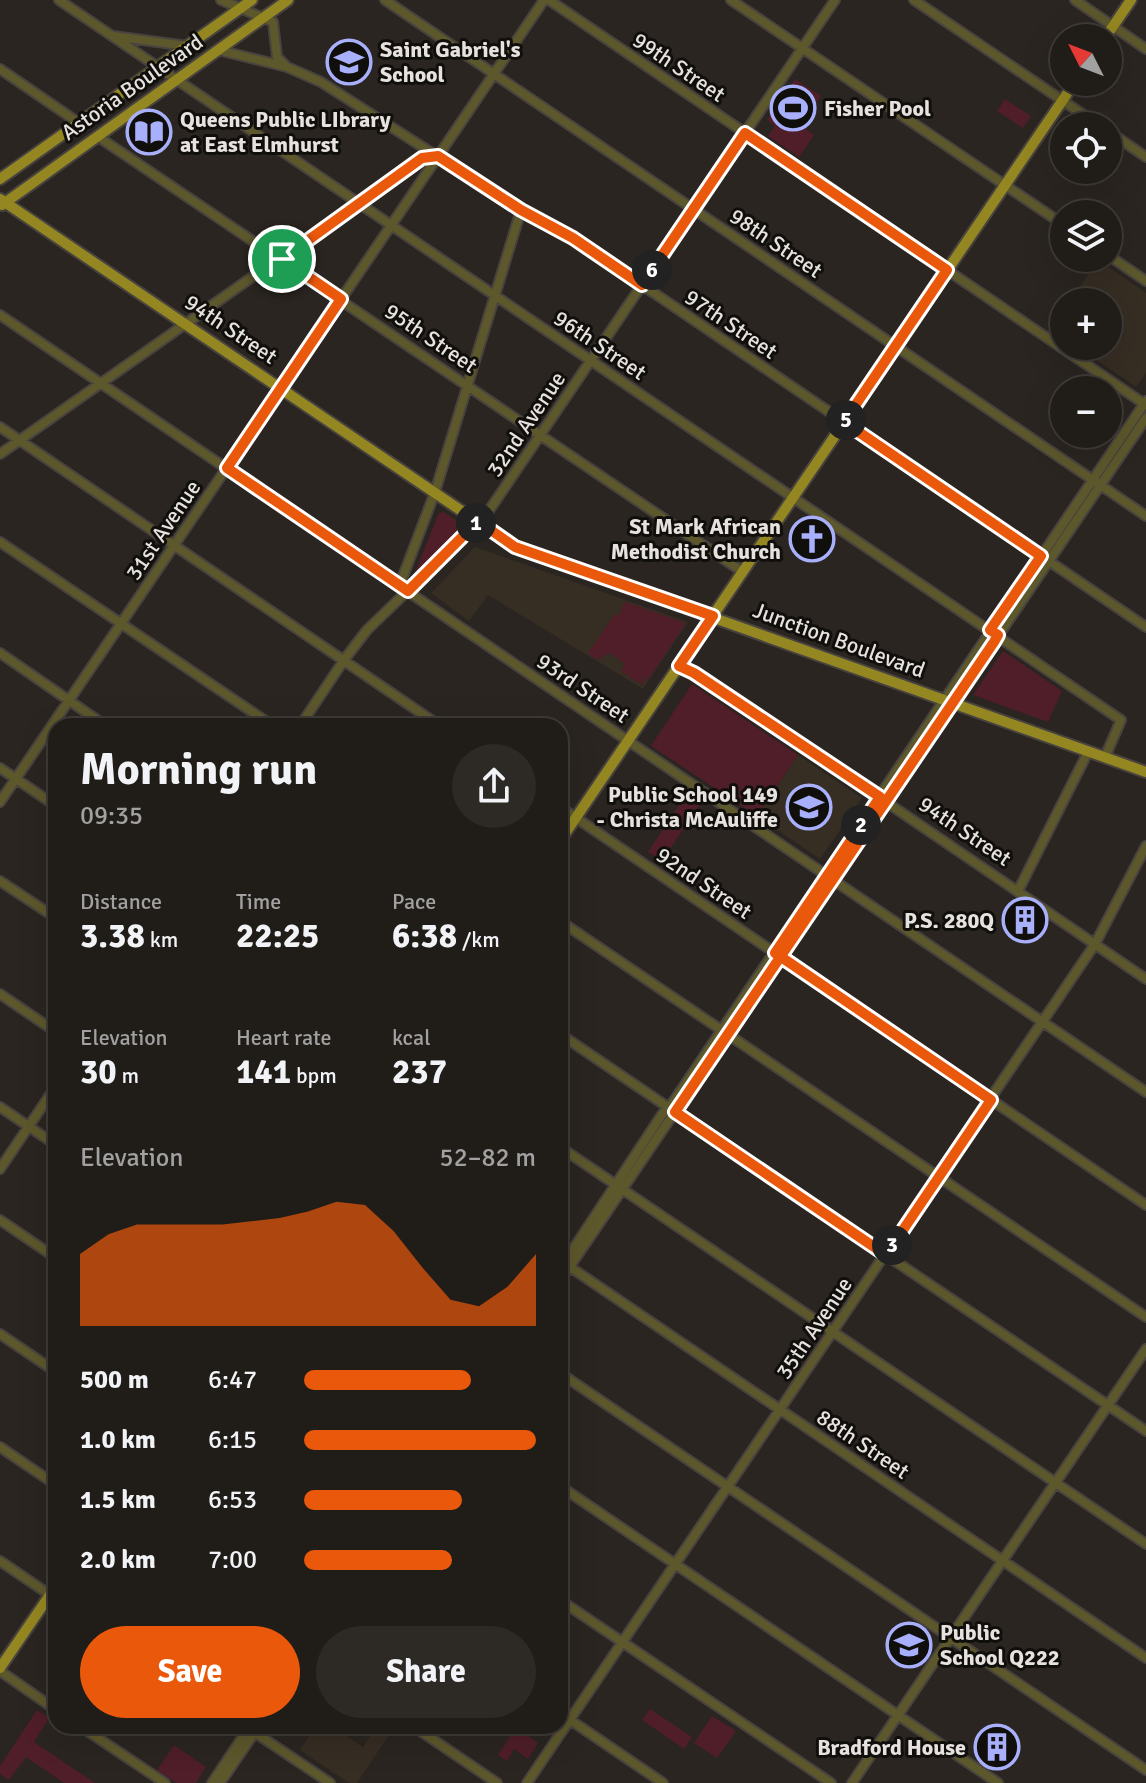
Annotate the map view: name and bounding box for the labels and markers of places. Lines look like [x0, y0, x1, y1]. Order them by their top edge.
place label: Saint Gabriel's School [380, 36, 521, 88]
school or university icon: Saint Gabriel's School [325, 38, 373, 86]
sports icon: Fisher Pool [769, 84, 817, 132]
place label: Fisher Pool [824, 95, 931, 122]
place label: Queens Public LIbrary at East Elmhurst [180, 106, 391, 158]
library icon: Queens Public LIbrary at East Elmhurst [125, 108, 173, 156]
pin [248, 225, 316, 293]
pin: 6 [632, 250, 672, 290]
pin: 5 [826, 400, 866, 440]
pin: 1 [456, 503, 496, 543]
place label: St Mark African Methodist Church [611, 513, 781, 565]
church icon: St Mark African Methodist Church [788, 515, 836, 563]
place label: Public School 149 - Christa McAuliffe [597, 781, 778, 833]
school or university icon: Public School 149 - Christa McAuliffe [785, 783, 833, 831]
pin: 2 [841, 805, 881, 845]
building icon: P.S. 280Q [1001, 896, 1049, 944]
place label: P.S. 280Q [904, 907, 994, 934]
pin: 3 [872, 1225, 912, 1265]
place label: Public School Q222 [940, 1619, 1060, 1671]
school or university icon: Public School Q222 [885, 1621, 933, 1669]
building icon: Bradford House [973, 1723, 1021, 1771]
place label: Bradford House [817, 1734, 966, 1761]

